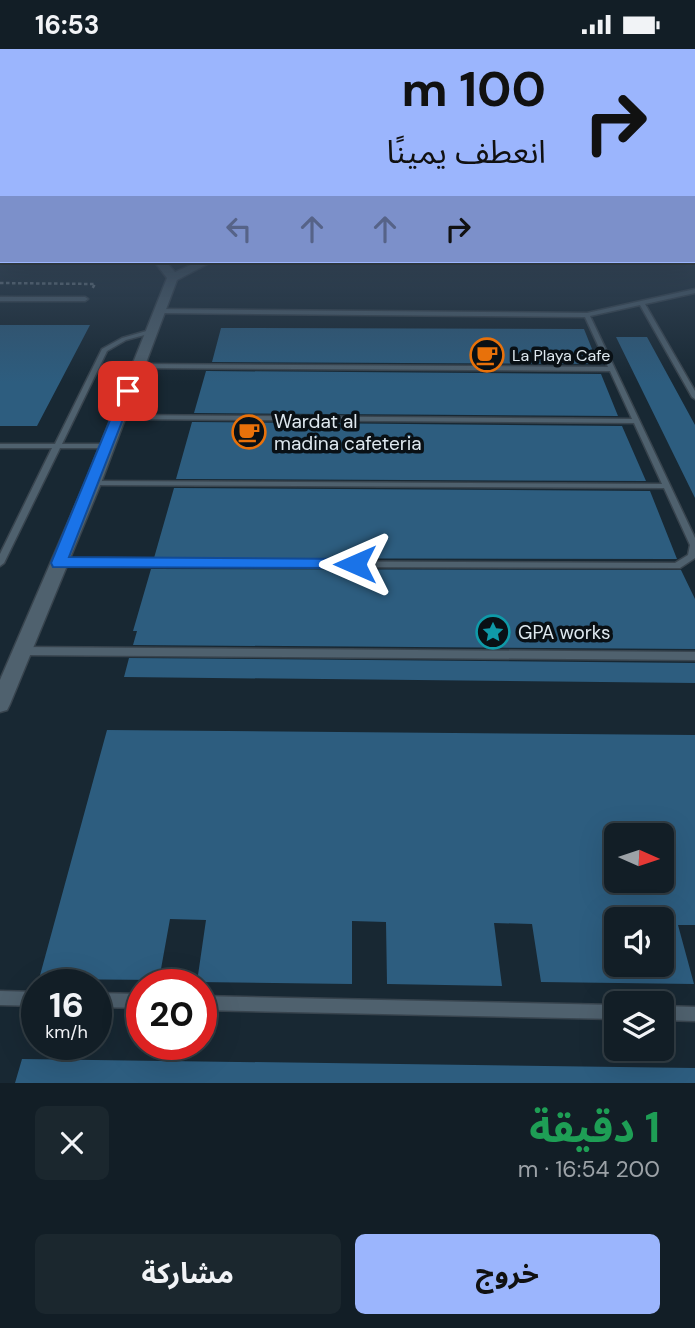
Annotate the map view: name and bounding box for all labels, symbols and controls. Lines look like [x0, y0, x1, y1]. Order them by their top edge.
text: 16:53 [35, 8, 99, 42]
text: 100 m [402, 57, 546, 121]
icon: right [570, 77, 661, 168]
text: انعطف يمينًا [386, 131, 546, 173]
icon: left [220, 210, 258, 248]
icon: ahead [293, 210, 331, 248]
icon: ahead [366, 210, 404, 248]
icon: right [439, 210, 477, 248]
cafe icon: La Playa Cafe [468, 336, 506, 374]
place label: La Playa Cafe [512, 345, 610, 366]
pin [98, 361, 158, 421]
icon: arrive [109, 372, 147, 410]
place label: Wardat al madina cafeteria [274, 409, 422, 456]
cafe icon: Wardat al madina cafeteria [230, 413, 268, 451]
position arrow [318, 527, 392, 601]
place icon: GPA works [474, 613, 512, 651]
place label: GPA works [518, 620, 610, 645]
north arrow [604, 823, 674, 893]
map controls [604, 823, 674, 1061]
button: sound [604, 907, 674, 977]
speed limit sign: 20 [126, 969, 217, 1060]
text: 16 [49, 982, 84, 1028]
button: layers [604, 991, 674, 1061]
text: km/h [45, 1020, 88, 1044]
text: 1 دقيقة [529, 1100, 660, 1155]
button: close [35, 1106, 109, 1180]
text: 200 m · 16:54 [518, 1154, 660, 1184]
button: مشاركة [35, 1234, 341, 1314]
button: خروج [355, 1234, 660, 1314]

